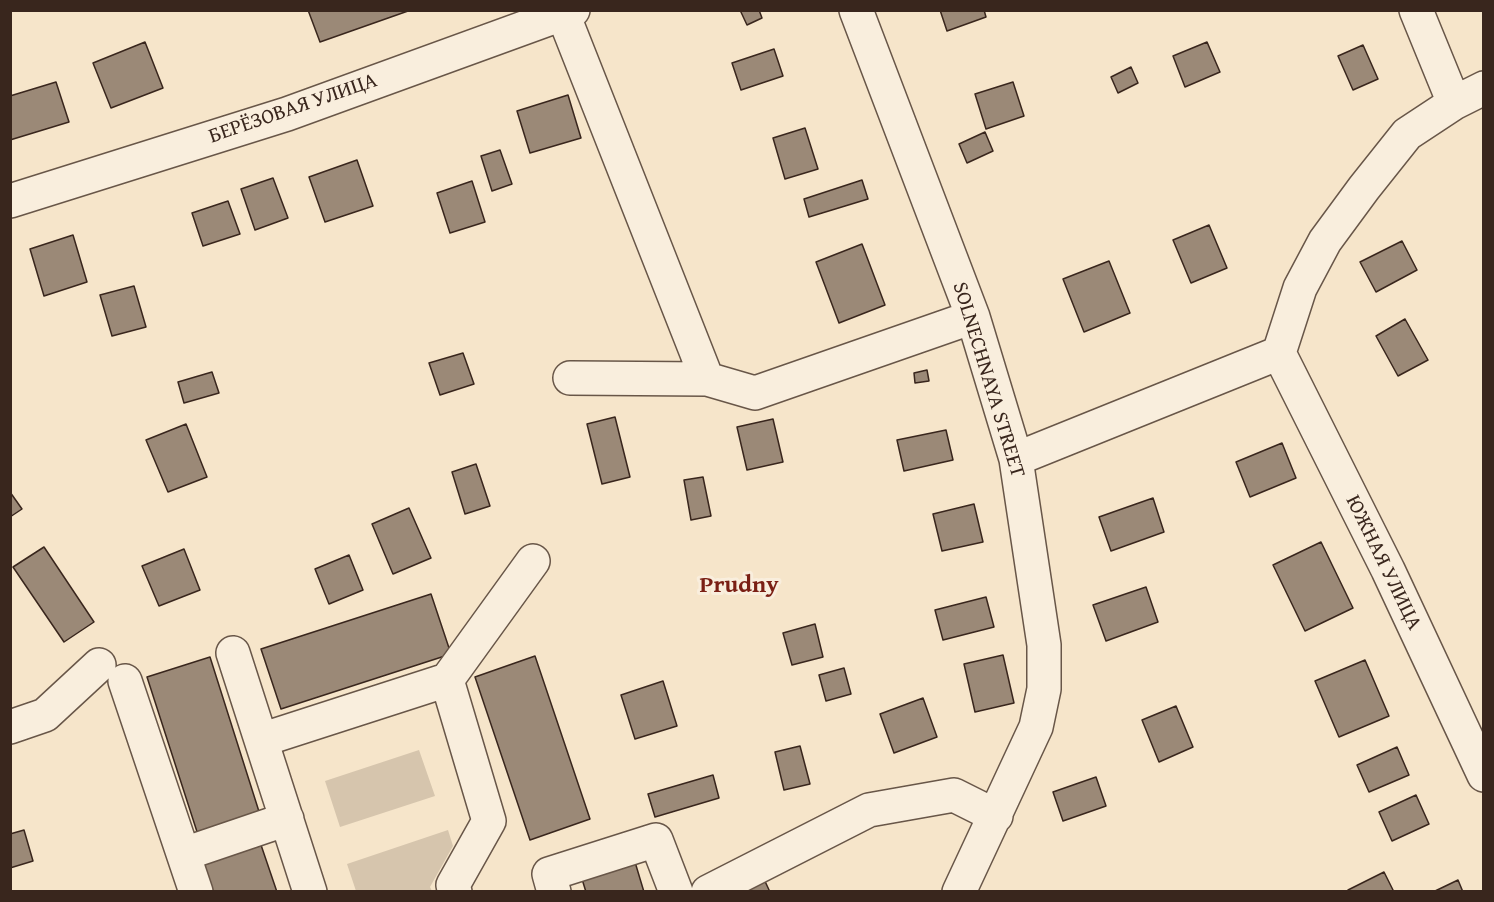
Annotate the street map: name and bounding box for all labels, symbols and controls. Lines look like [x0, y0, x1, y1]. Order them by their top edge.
street label: БЕРЁЗОВАЯ УЛИЦА [206, 68, 380, 150]
street label: SOLNECHNAYA STREET [946, 279, 1030, 481]
street label: ЮЖНАЯ УЛИЦА [1340, 492, 1426, 634]
district label: Prudny [699, 572, 779, 600]

